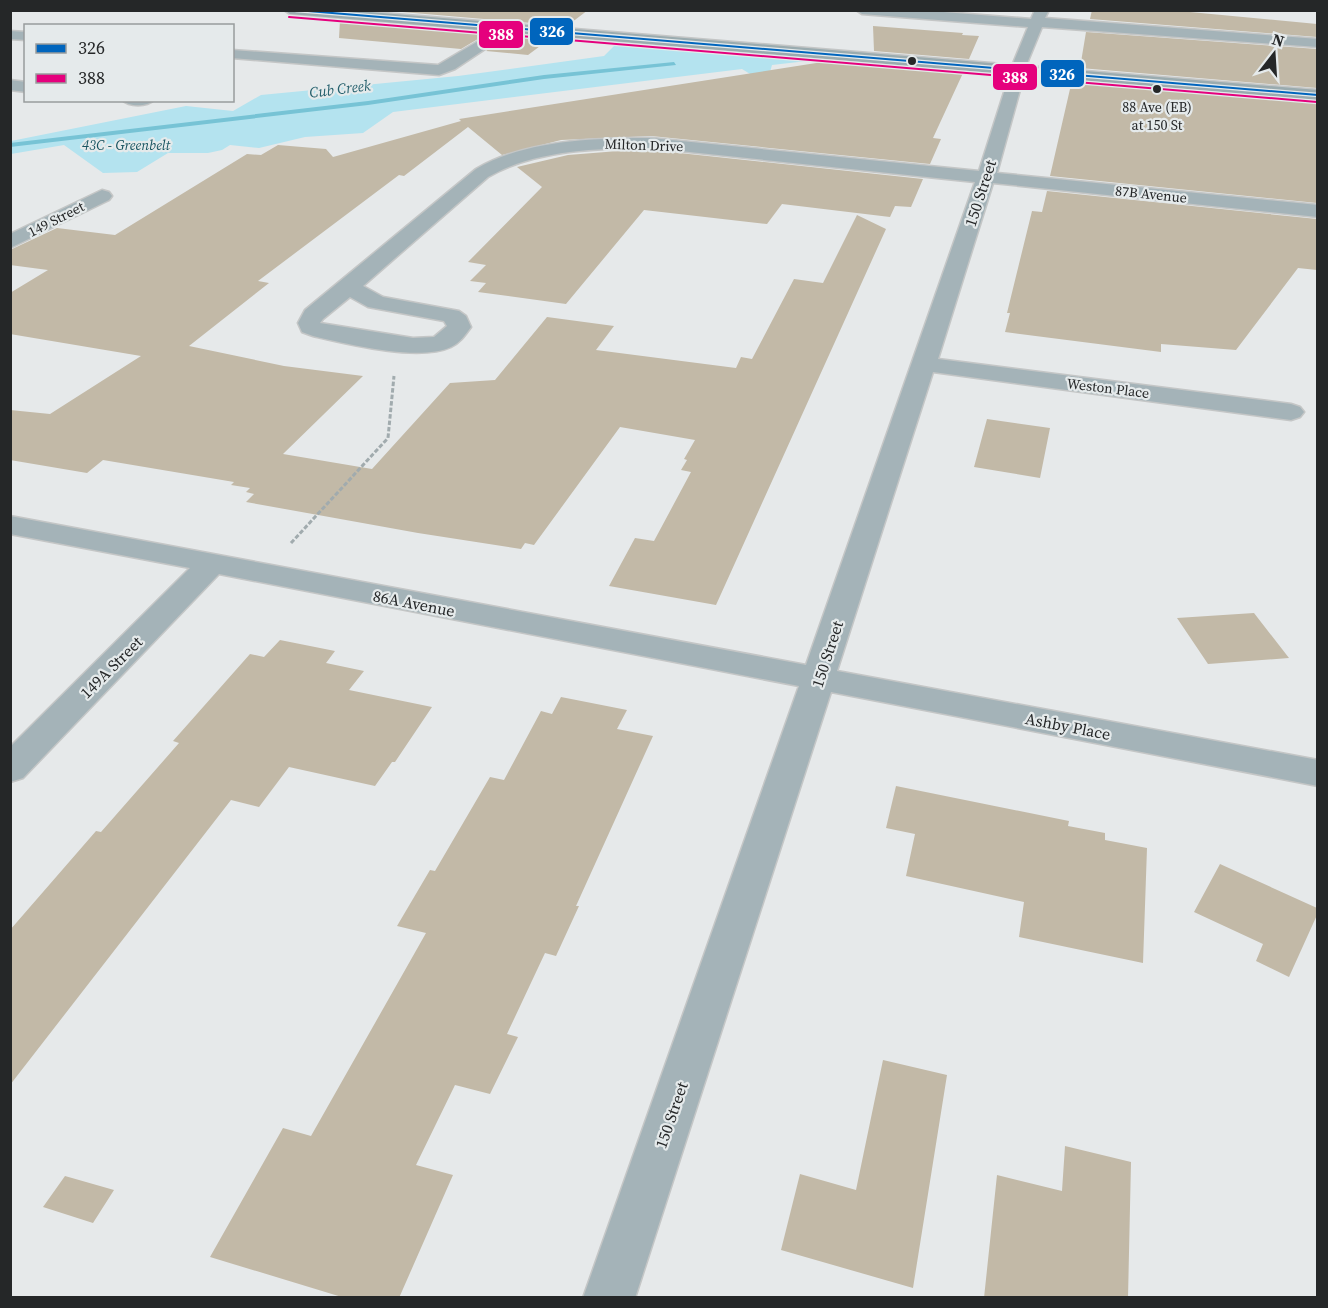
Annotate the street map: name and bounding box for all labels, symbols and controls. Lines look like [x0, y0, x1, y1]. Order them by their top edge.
line badge: 326 [529, 17, 574, 46]
line badge: 388 [478, 20, 524, 49]
text: 326 [539, 20, 565, 42]
text: 388 [488, 23, 514, 45]
legend [24, 24, 234, 102]
north arrow [1244, 24, 1304, 84]
text: N [1270, 27, 1288, 52]
text: 326 [78, 35, 105, 60]
unlabelled marker [906, 55, 918, 67]
line badge: 326 [1040, 59, 1085, 88]
line badge: 388 [992, 63, 1038, 91]
text: 326 [1049, 63, 1075, 85]
text: 388 [78, 65, 105, 90]
text: 388 [1002, 66, 1028, 88]
water label: Cub Creek [308, 74, 373, 103]
marker: 88 Ave (EB) at 150 St [1151, 83, 1163, 95]
place label: 88 Ave (EB) at 150 St [1122, 97, 1192, 135]
street label: Milton Drive [604, 134, 684, 156]
park label: 43C - Greenbelt [82, 135, 171, 155]
street label: 150 Street [959, 156, 1001, 229]
street label: 87B Avenue [1114, 180, 1188, 208]
street label: 149 Street [25, 196, 88, 242]
street label: Weston Place [1066, 373, 1150, 403]
street label: 86A Avenue [371, 584, 457, 622]
street label: 150 Street [806, 617, 848, 690]
street label: 149A Street [75, 630, 148, 703]
street label: Ashby Place [1024, 707, 1112, 745]
street label: 150 Street [649, 1078, 693, 1151]

